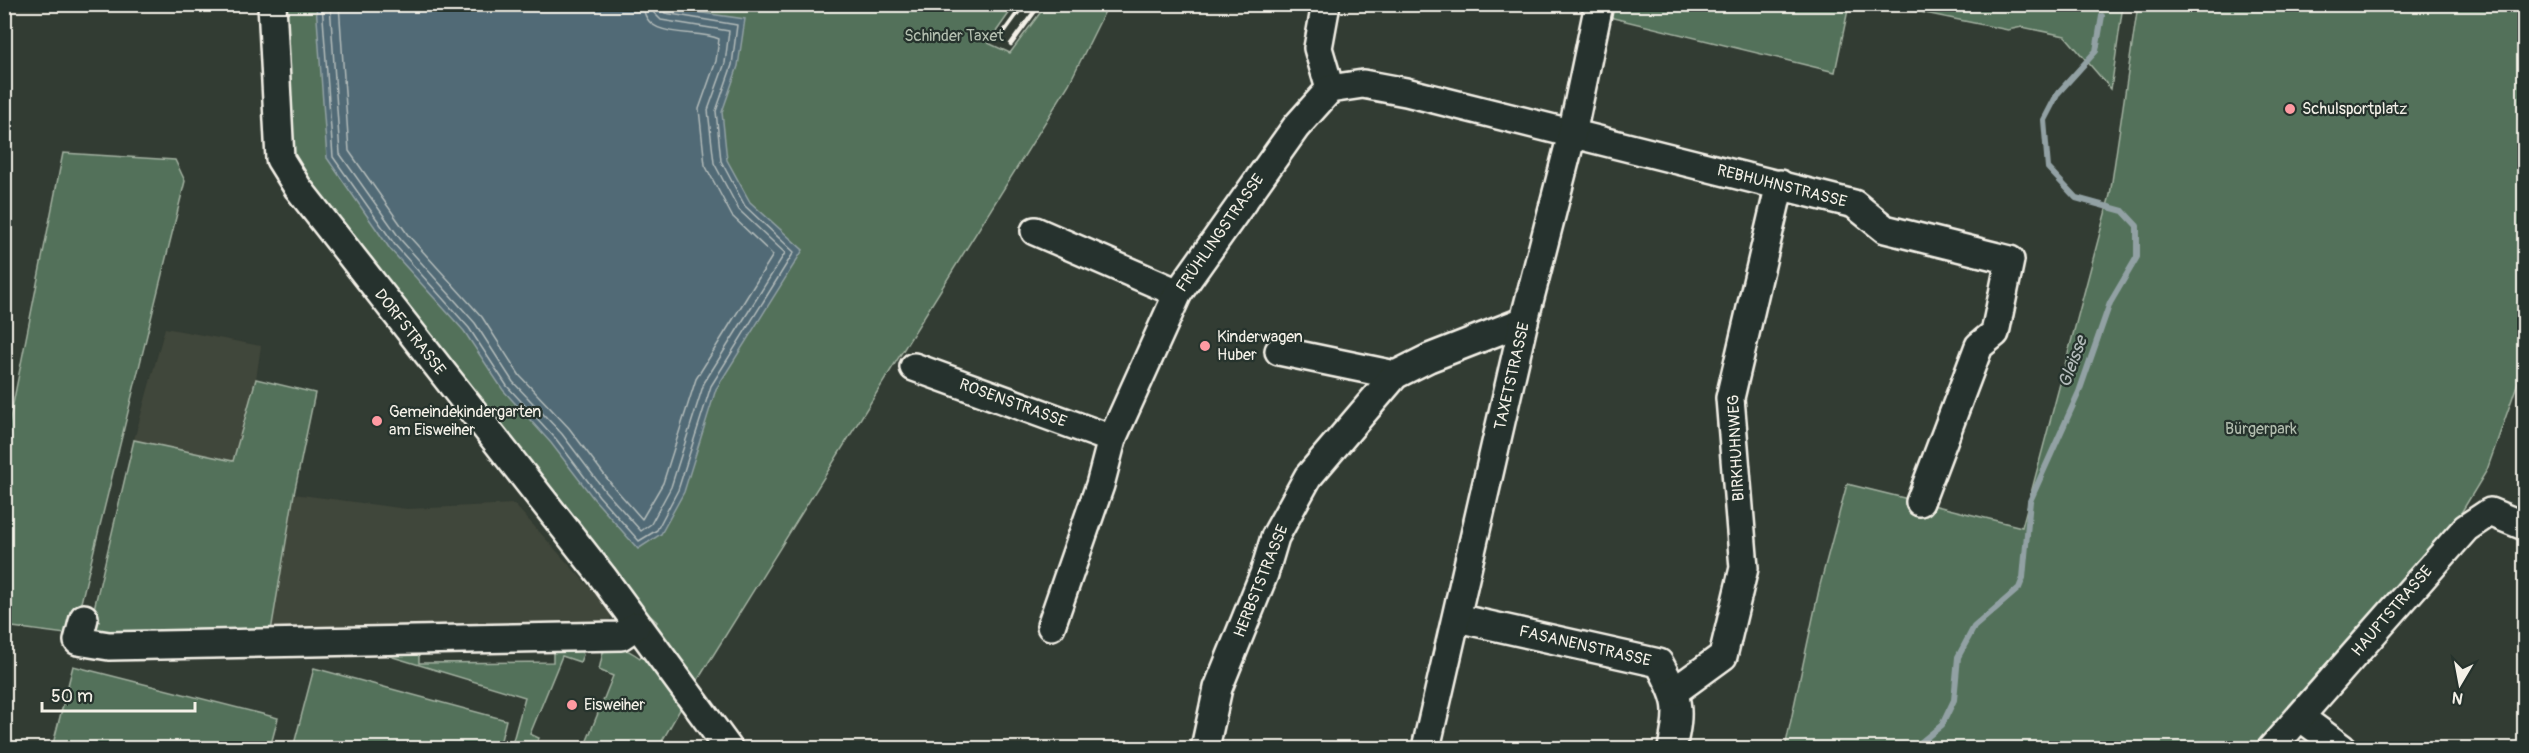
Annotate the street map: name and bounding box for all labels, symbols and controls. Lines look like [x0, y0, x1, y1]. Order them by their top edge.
park label: Schinder Taxet [904, 26, 1004, 46]
place label: Schulsportplatz [2302, 99, 2407, 119]
marker: Schulsportplatz [2283, 102, 2297, 116]
street label: REBHUHNSTRASSE [1715, 160, 1849, 212]
street label: FRÜHLINGSTRASSE [1172, 170, 1268, 296]
street label: DORFSTRASSE [370, 285, 450, 379]
street label: TAXETSTRASSE [1490, 320, 1534, 432]
place label: Kinderwagen Huber [1217, 327, 1303, 365]
water label: Gleisse [2053, 331, 2094, 391]
marker: Kinderwagen Huber [1198, 339, 1212, 353]
street label: ROSENSTRASSE [956, 374, 1070, 432]
street label: BIRKHUHNWEG [1723, 394, 1749, 502]
place label: Gemeindekindergarten am Eisweiher [389, 402, 541, 440]
marker: Gemeindekindergarten am Eisweiher [370, 414, 384, 428]
park label: Bürgerpark [2225, 419, 2297, 439]
street label: HERBSTSTRASSE [1229, 522, 1293, 640]
street label: HAUPTSTRASSE [2347, 562, 2437, 660]
street label: FASANENSTRASSE [1517, 621, 1653, 671]
north arrow [2430, 654, 2490, 714]
scale bar [42, 675, 195, 713]
text: 50 m [51, 685, 93, 708]
text: N [2450, 687, 2465, 709]
place label: Eisweiher [584, 695, 645, 715]
marker: Eisweiher [565, 698, 579, 712]

